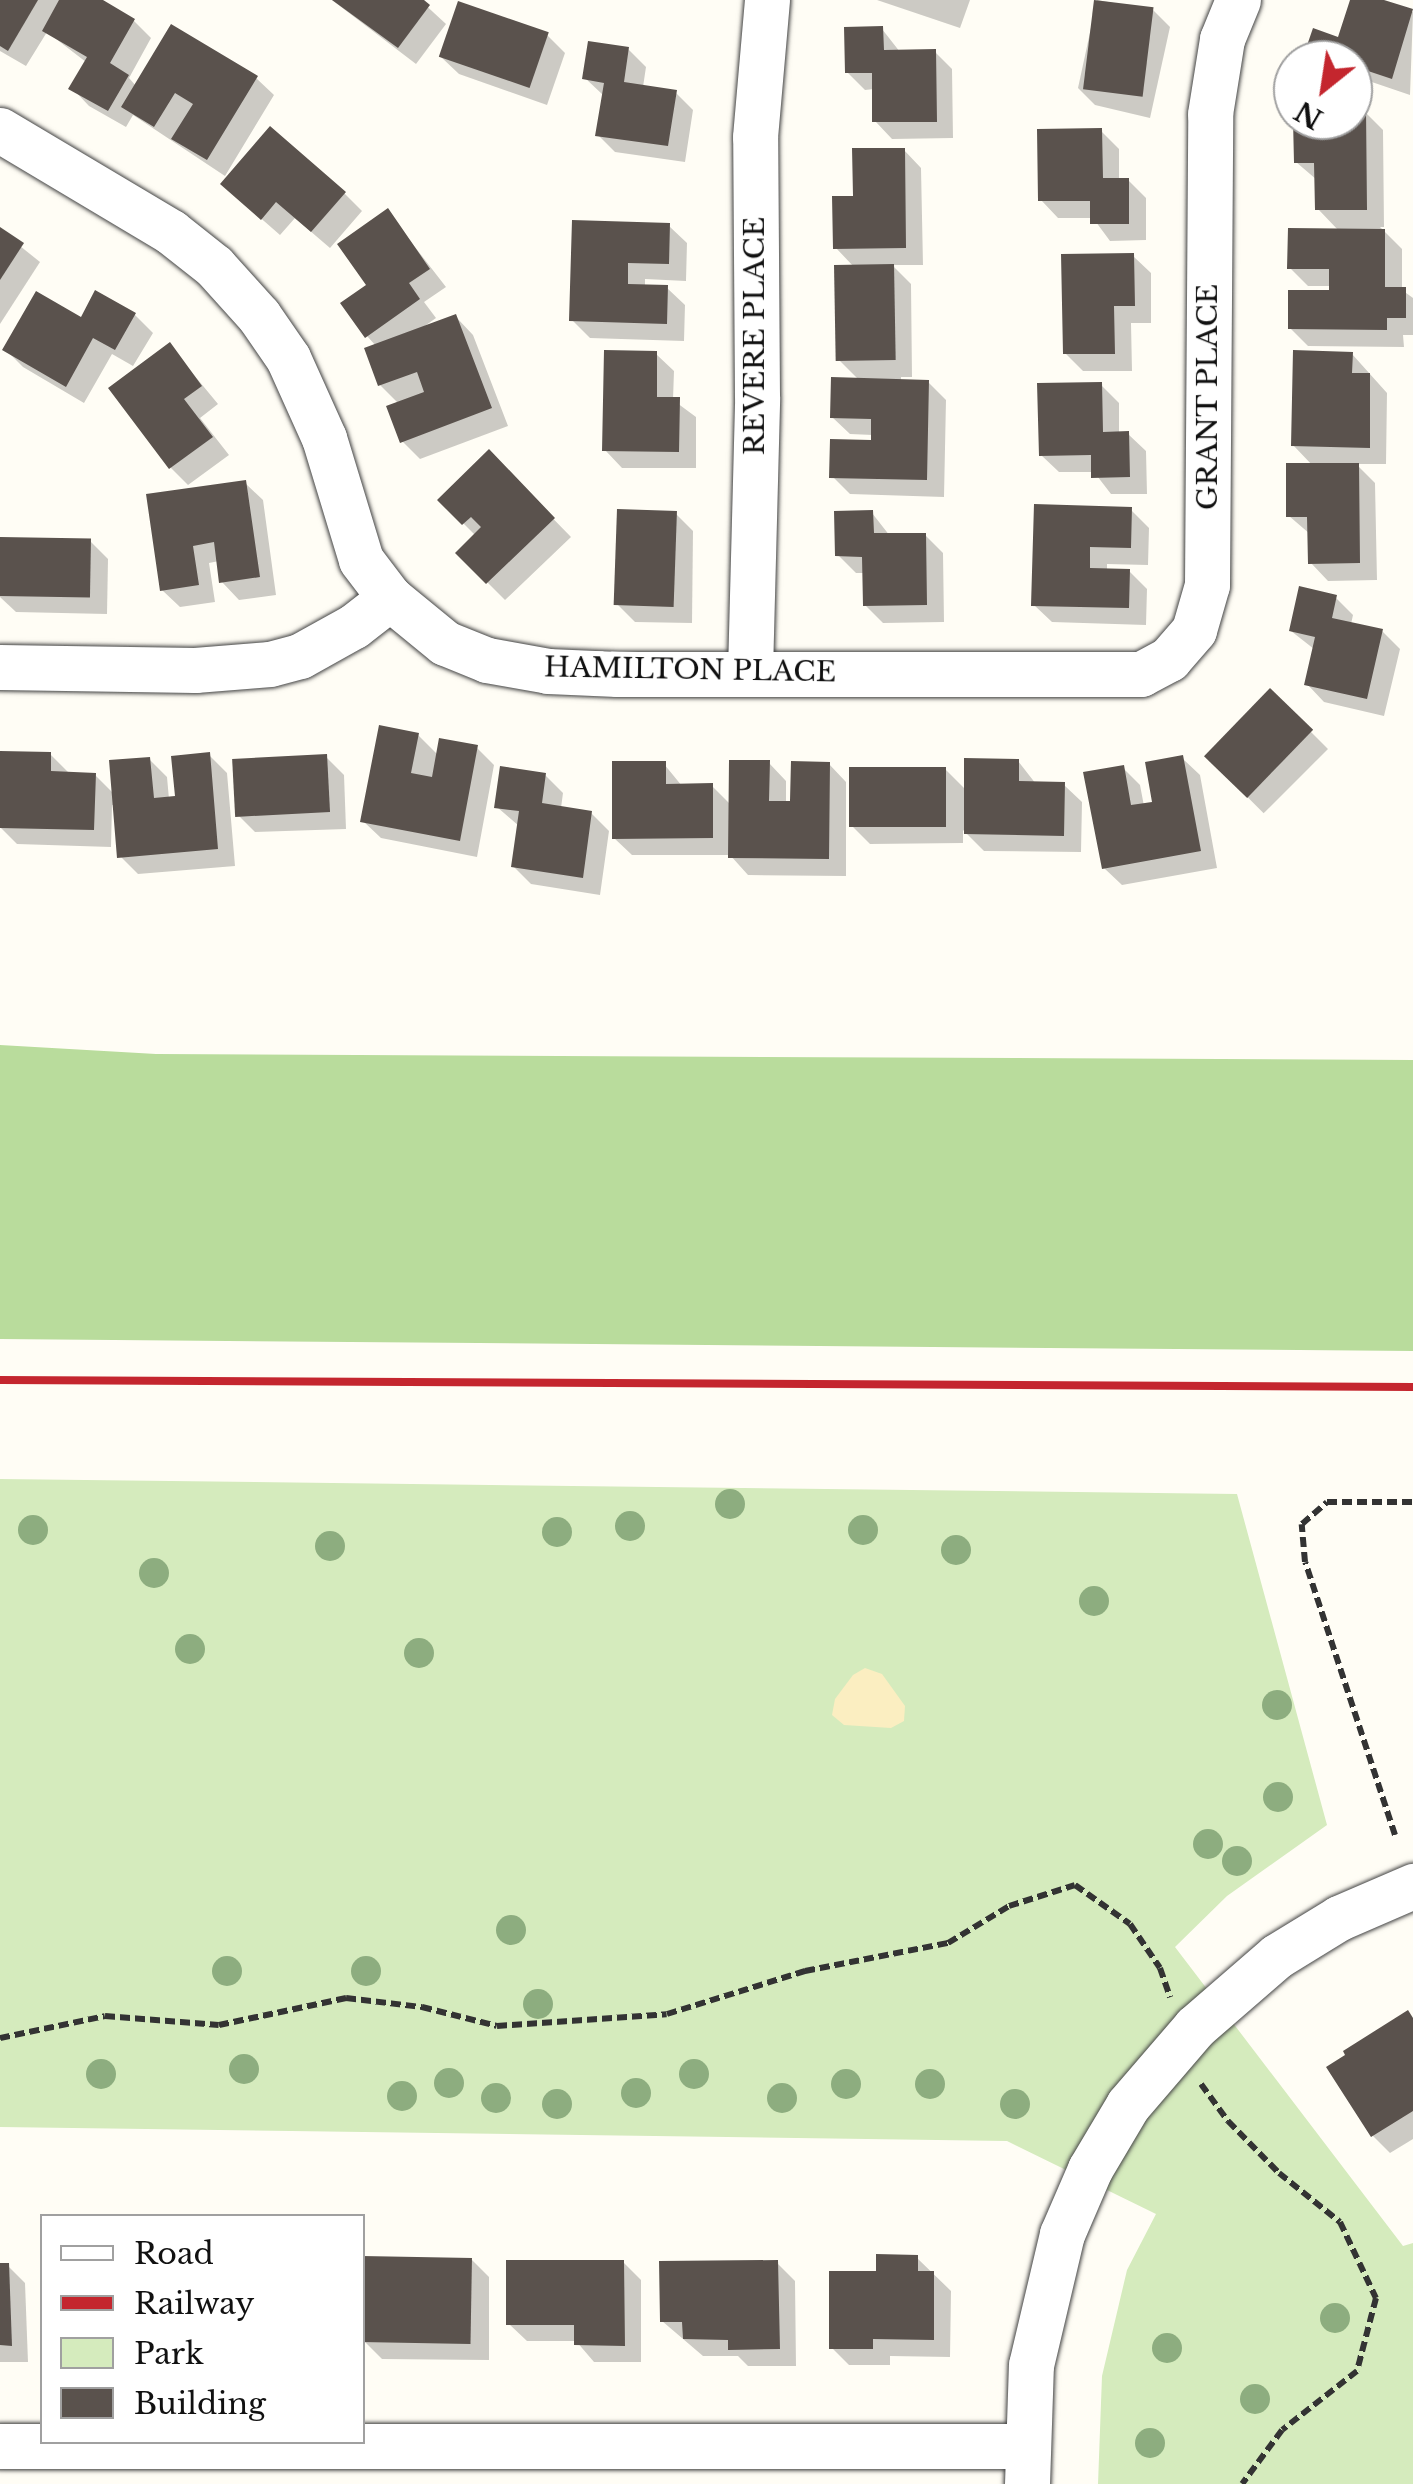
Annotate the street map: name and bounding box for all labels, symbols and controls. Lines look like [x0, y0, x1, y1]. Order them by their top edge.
north arrow [1273, 40, 1373, 140]
text: N [1289, 93, 1329, 136]
street label: REVERE PLACE [738, 217, 772, 455]
street label: GRANT PLACE [1191, 283, 1225, 511]
street label: HAMILTON PLACE [544, 651, 836, 689]
legend [40, 2214, 365, 2444]
text: Road [134, 2235, 214, 2272]
text: Railway [134, 2285, 254, 2322]
text: Park [134, 2335, 204, 2372]
text: Building [134, 2385, 266, 2422]

